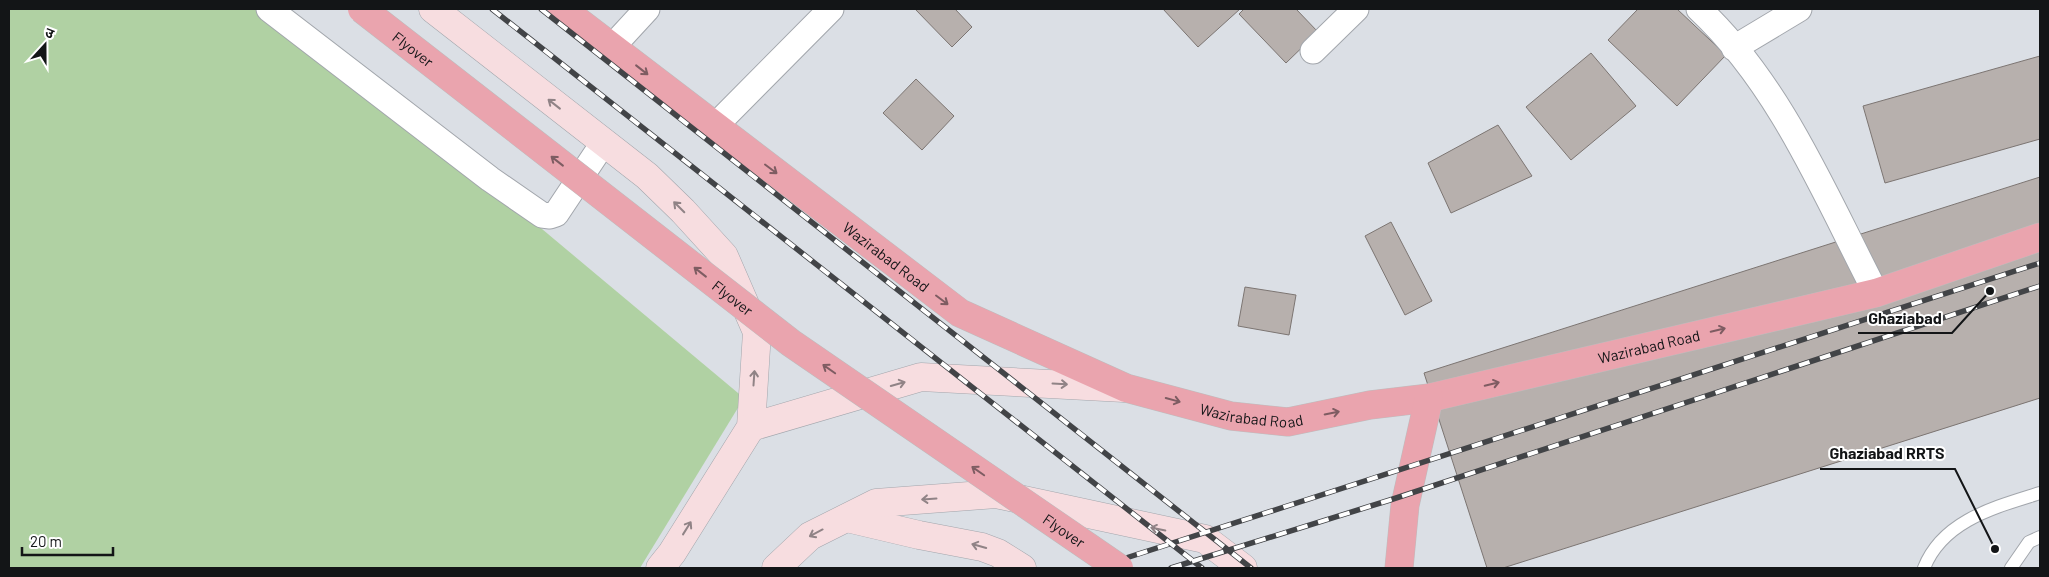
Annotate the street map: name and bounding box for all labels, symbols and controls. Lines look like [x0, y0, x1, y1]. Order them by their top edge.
north arrow [20, 20, 70, 70]
text: उ [43, 23, 57, 42]
street label: Flyover [389, 27, 438, 71]
one-way arrow [636, 65, 649, 76]
one-way arrow [548, 98, 561, 109]
one-way arrow [551, 156, 564, 167]
one-way arrow [765, 163, 778, 174]
one-way arrow [673, 201, 685, 213]
street label: Wazirabad Road [839, 218, 933, 295]
one-way arrow [693, 266, 706, 277]
street label: Flyover [709, 276, 757, 320]
one-way arrow [935, 294, 948, 305]
callout: Ghaziabad [1858, 302, 1952, 333]
text: Ghaziabad [1868, 308, 1942, 327]
one-way arrow [1709, 325, 1725, 334]
street label: Wazirabad Road [1596, 326, 1702, 367]
one-way arrow [823, 364, 837, 374]
one-way arrow [749, 370, 759, 386]
one-way arrow [890, 378, 906, 388]
one-way arrow [1483, 379, 1499, 388]
one-way arrow [1051, 380, 1067, 389]
one-way arrow [1164, 396, 1180, 406]
street label: Wazirabad Road [1198, 399, 1305, 431]
one-way arrow [1324, 408, 1340, 417]
callout: Ghaziabad RRTS [1820, 438, 1955, 469]
text: Ghaziabad RRTS [1829, 443, 1945, 462]
one-way arrow [971, 466, 985, 476]
one-way arrow [921, 494, 937, 504]
street label: Flyover [1040, 510, 1089, 551]
one-way arrow [683, 522, 693, 536]
one-way arrow [1150, 523, 1166, 533]
scale bar [22, 524, 114, 556]
one-way arrow [809, 528, 824, 538]
text: 20 m [30, 532, 62, 550]
one-way arrow [971, 541, 987, 551]

